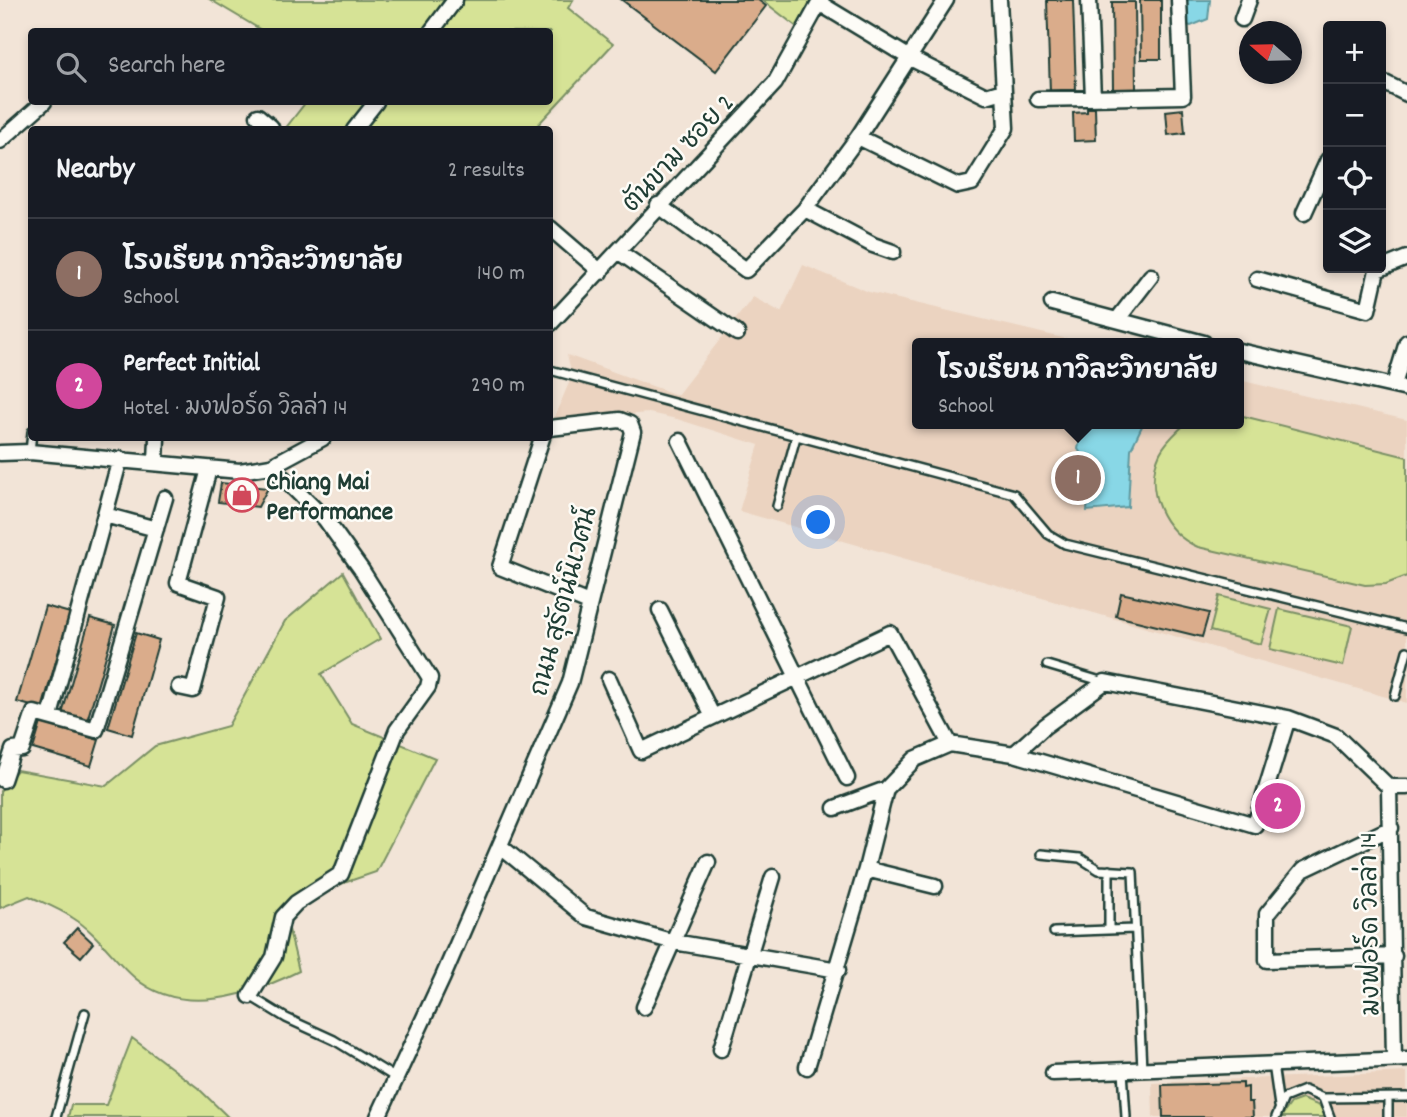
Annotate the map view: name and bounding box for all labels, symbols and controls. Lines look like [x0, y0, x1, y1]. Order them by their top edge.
north arrow [1239, 21, 1302, 84]
map controls [1323, 21, 1386, 273]
button: + [1323, 21, 1386, 84]
search box [28, 28, 553, 105]
icon: search [52, 48, 90, 86]
text: Search here [108, 48, 226, 85]
button: − [1323, 84, 1386, 147]
street label: ตันขาม ซอย 2 [615, 87, 744, 222]
button: locate [1323, 147, 1386, 210]
text: Nearby [56, 150, 134, 193]
text: 2 results [448, 155, 525, 188]
button: layers [1323, 210, 1386, 273]
text: โรงเรียน กาวิละวิทยาลัย [123, 245, 403, 282]
text: 1 [76, 258, 82, 291]
text: 140 m [477, 258, 525, 291]
text: School [123, 282, 179, 315]
popup [912, 338, 1244, 429]
text: Perfect Initial [123, 346, 260, 383]
text: โรงเรียน กาวิละวิทยาลัย [938, 354, 1218, 391]
text: 2 [74, 370, 84, 403]
text: 290 m [471, 370, 525, 403]
text: School [938, 391, 994, 424]
text: Hotel · มงฟอร์ด วิลล่า 14 [123, 393, 347, 426]
pin: 1 [1055, 452, 1101, 504]
place label: Chiang Mai Performance [266, 465, 393, 532]
shop icon: Chiang Mai Performance [223, 476, 261, 514]
street label: ถนน สุรัตน์นิเวศน์ [521, 503, 609, 701]
your location [801, 505, 835, 539]
pin: 2 [1255, 780, 1301, 832]
street label: มงฟอร์ด วิลล่า 14 [1350, 832, 1392, 1016]

